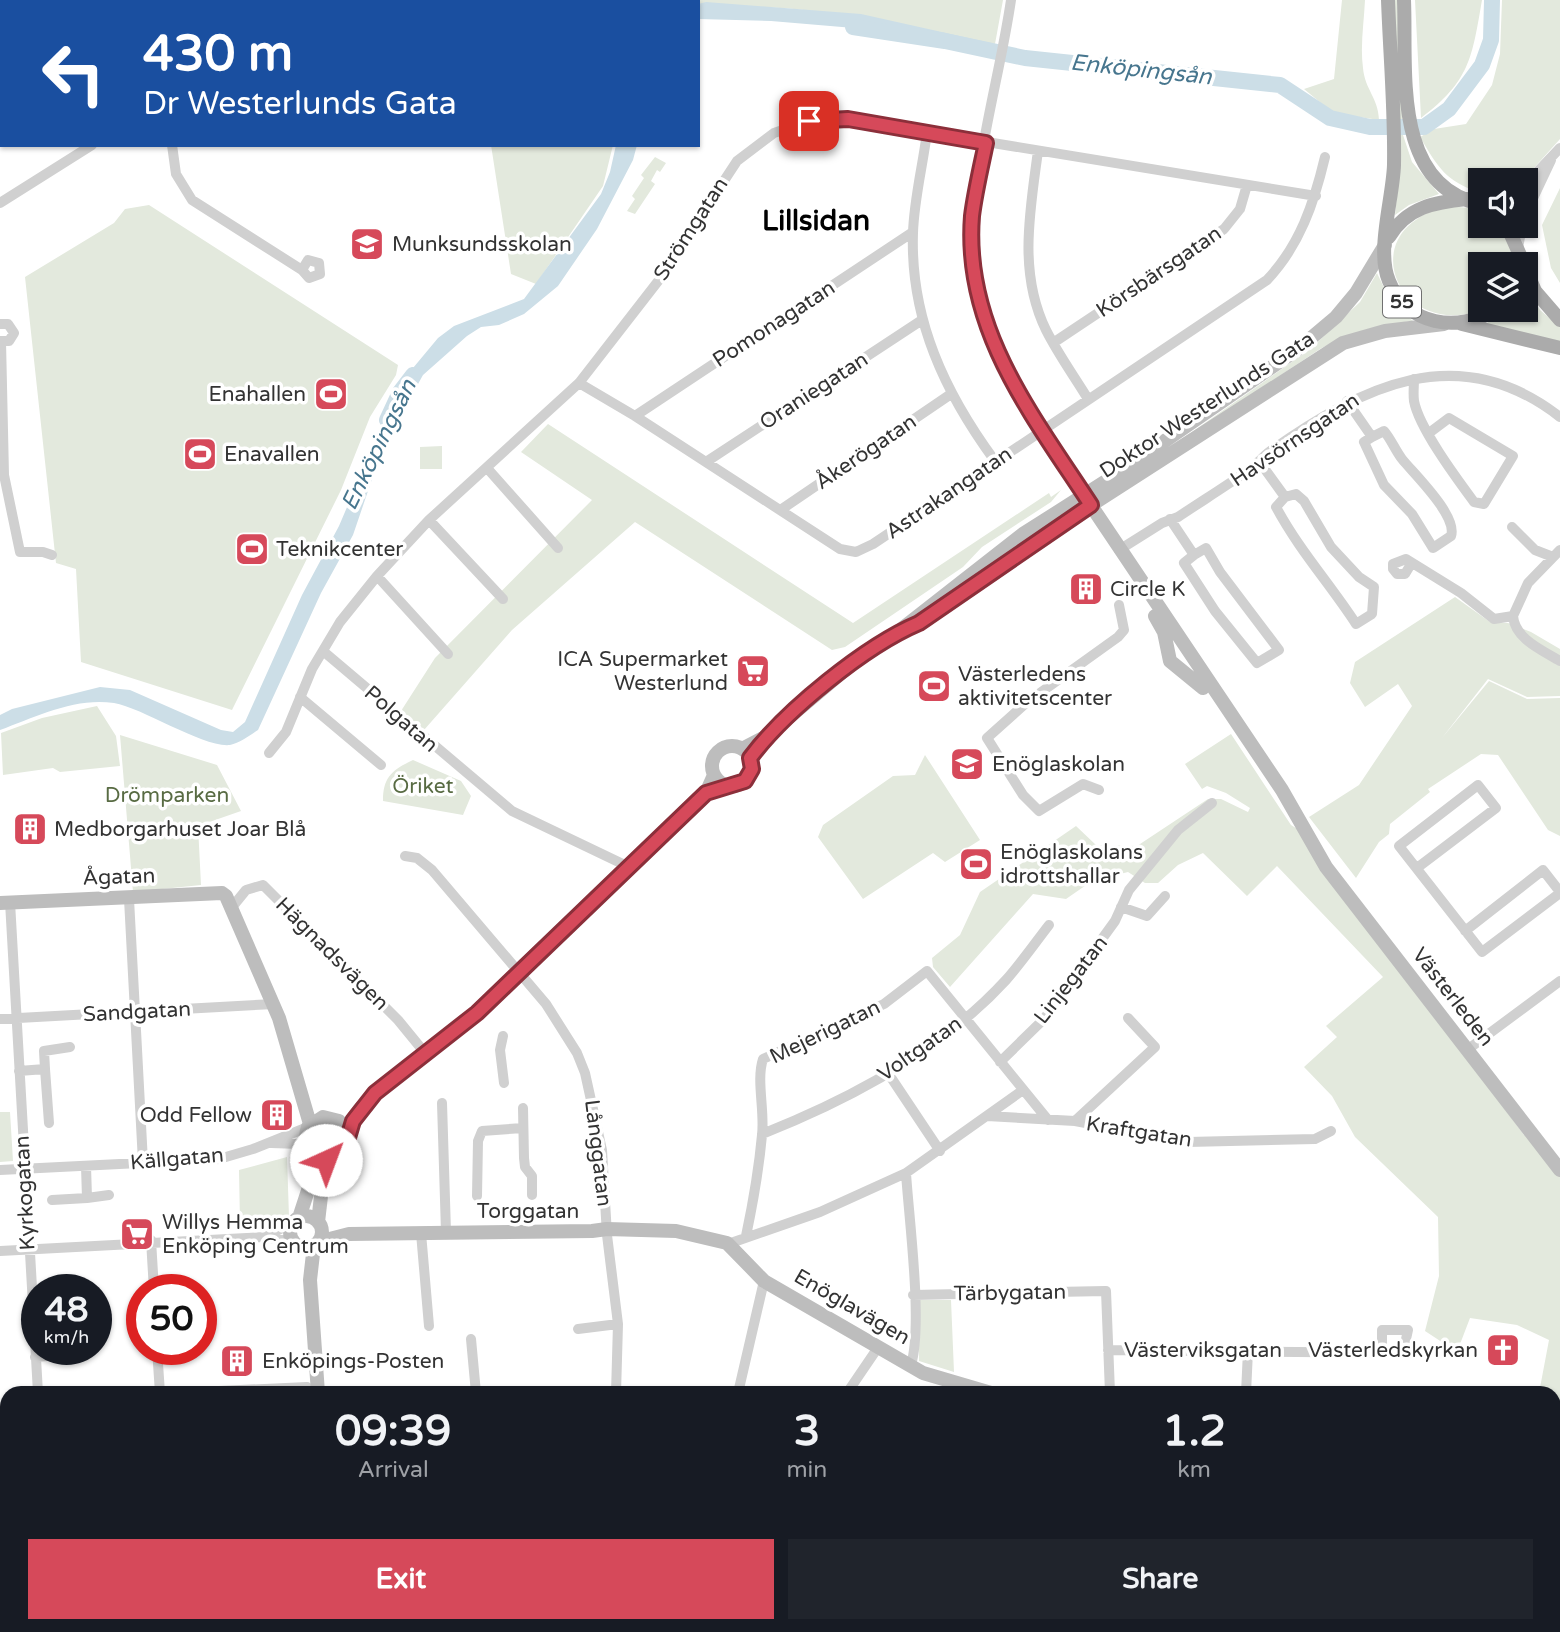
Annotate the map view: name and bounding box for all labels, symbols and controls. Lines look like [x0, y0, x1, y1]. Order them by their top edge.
text: 430 m [143, 25, 293, 84]
icon: left [28, 28, 119, 119]
water label: Enköpingsån [1069, 49, 1214, 91]
text: Dr Westerlunds Gata [143, 85, 457, 123]
pin [779, 91, 839, 151]
icon: arrive [790, 102, 828, 140]
map controls [1468, 168, 1538, 322]
button: sound [1468, 168, 1538, 238]
street label: Strömgatan [648, 173, 734, 285]
district label: Lillsidan [762, 204, 870, 238]
street label: Körsbärsgatan [1092, 221, 1226, 323]
school or university icon: Munksundsskolan [348, 225, 386, 263]
place label: Munksundsskolan [392, 232, 572, 257]
button: layers [1468, 252, 1538, 322]
street label: Pomonagatan [708, 275, 840, 373]
road number: 55 [1383, 286, 1421, 318]
street label: Doktor Westerlunds Gata [1095, 326, 1319, 484]
street label: Oraniegatan [755, 347, 873, 435]
water label: Enköpingsån [335, 374, 423, 515]
sports icon: Enahallen [312, 375, 350, 413]
place label: Enahallen [208, 382, 306, 407]
street label: Havsörnsgatan [1226, 388, 1364, 492]
street label: Åkerögatan [811, 409, 921, 495]
sports icon: Enavallen [181, 435, 219, 473]
place label: Enavallen [224, 442, 320, 467]
street label: Astrakangatan [881, 442, 1017, 544]
sports icon: Teknikcenter [233, 530, 271, 568]
place label: Teknikcenter [276, 537, 403, 562]
building icon: Circle K [1067, 570, 1105, 608]
place label: Circle K [1110, 577, 1185, 602]
place label: ICA Supermarket Westerlund [557, 647, 728, 696]
supermarket icon: ICA Supermarket Westerlund [734, 652, 772, 690]
place label: Västerledens aktivitetscenter [958, 662, 1112, 711]
sports icon: Västerledens aktivitetscenter [915, 667, 953, 705]
street label: Polgatan [359, 680, 443, 758]
school or university icon: Enöglaskolan [948, 745, 986, 783]
place label: Enöglaskolan [992, 752, 1125, 777]
park label: Öriket [392, 774, 454, 799]
park label: Drömparken [105, 783, 229, 808]
building icon: Medborgarhuset Joar Blå [11, 810, 49, 848]
place label: Medborgarhuset Joar Blå [54, 817, 306, 842]
place label: Enöglaskolans idrottshallar [1000, 840, 1143, 889]
sports icon: Enöglaskolans idrottshallar [957, 845, 995, 883]
street label: Ågatan [82, 863, 156, 891]
street label: Hägnadsvägen [270, 892, 394, 1016]
street label: Linjegatan [1029, 931, 1113, 1029]
street label: Västerleden [1407, 943, 1499, 1051]
street label: Mejerigatan [766, 995, 884, 1069]
street label: Sandgatan [82, 997, 192, 1027]
street label: Voltgatan [873, 1011, 967, 1087]
building icon: Odd Fellow [258, 1096, 296, 1134]
street label: Långgatan [579, 1098, 617, 1208]
place label: Odd Fellow [140, 1103, 252, 1128]
street label: Kraftgatan [1084, 1111, 1194, 1153]
position arrow [289, 1123, 363, 1197]
street label: Kyrkogatan [10, 1135, 40, 1251]
street label: Källgatan [129, 1142, 225, 1176]
street label: Torggatan [477, 1199, 579, 1224]
place label: Willys Hemma Enköping Centrum [162, 1210, 349, 1259]
supermarket icon: Willys Hemma Enköping Centrum [118, 1215, 156, 1253]
street label: Enöglavägen [790, 1264, 914, 1350]
speed limit sign: 50 [126, 1274, 217, 1365]
street label: Tärbygatan [953, 1280, 1067, 1306]
text: 48 [45, 1289, 88, 1331]
text: km/h [44, 1326, 89, 1348]
church icon: Västerledskyrkan [1484, 1331, 1522, 1369]
street label: Västerviksgatan [1124, 1338, 1282, 1363]
place label: Västerledskyrkan [1308, 1338, 1478, 1363]
building icon: Enköpings-Posten [218, 1342, 256, 1380]
place label: Enköpings-Posten [262, 1349, 444, 1374]
text: 09:39 [335, 1406, 451, 1457]
text: 3 [794, 1406, 820, 1457]
text: 1.2 [1162, 1406, 1226, 1457]
text: Arrival [358, 1456, 429, 1484]
text: min [786, 1456, 827, 1484]
text: km [1177, 1456, 1211, 1484]
button: Exit [28, 1539, 774, 1619]
button: Share [788, 1539, 1533, 1619]

